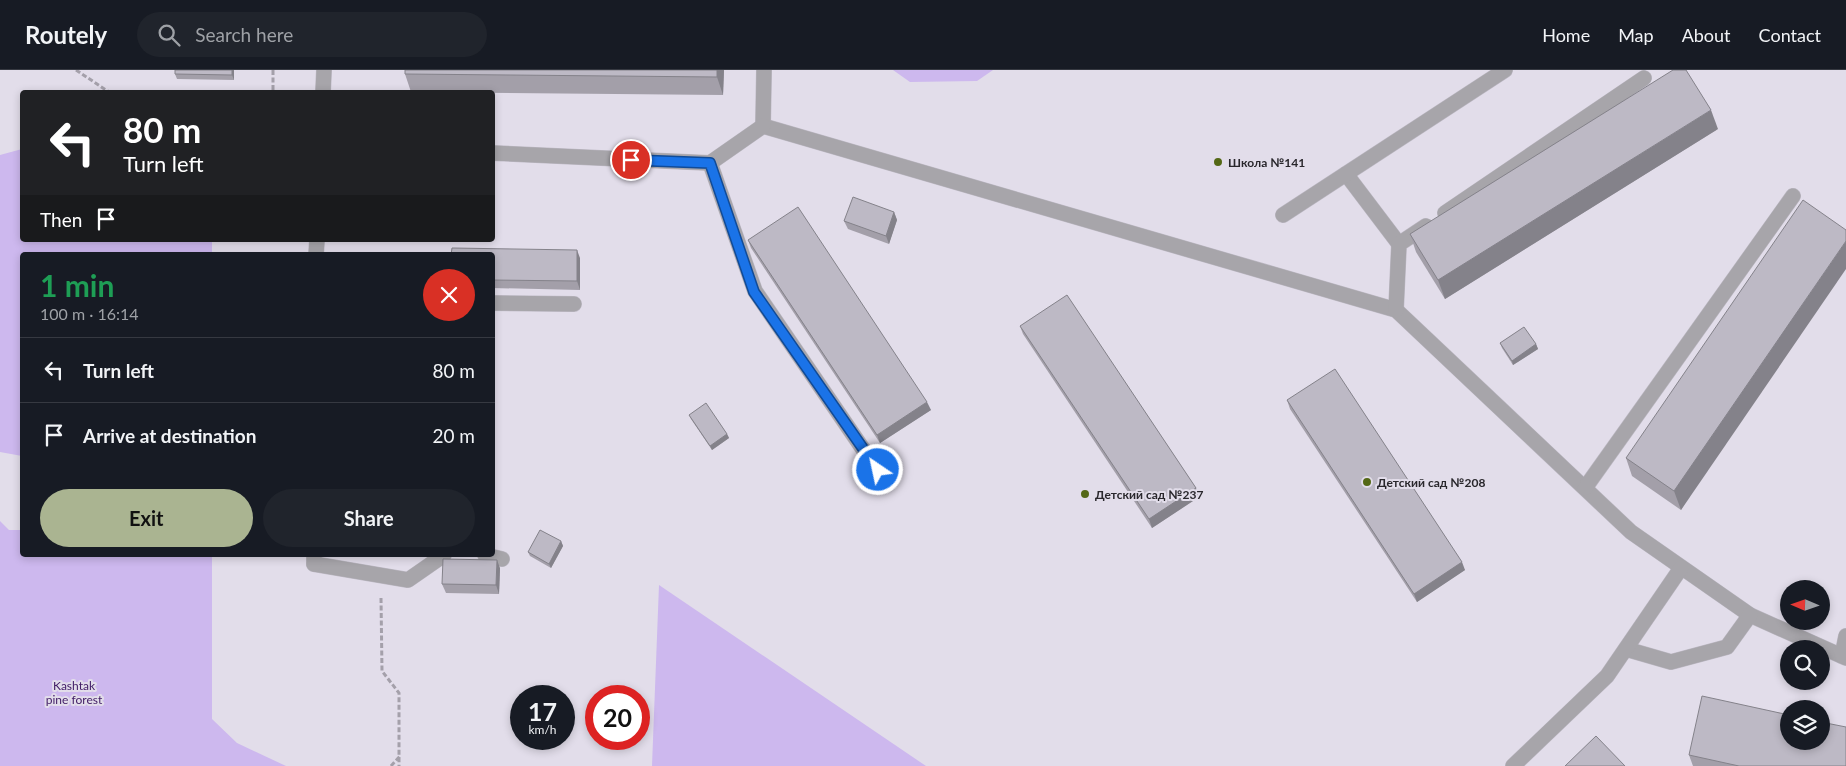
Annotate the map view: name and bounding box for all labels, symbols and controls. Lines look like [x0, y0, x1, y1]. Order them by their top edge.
search box [137, 12, 487, 57]
text: Routely [25, 20, 107, 49]
icon: search [155, 21, 183, 49]
text: Search here [195, 23, 293, 46]
text: Home [1542, 24, 1590, 46]
text: Map [1618, 24, 1654, 46]
text: About [1682, 24, 1731, 46]
text: Contact [1759, 24, 1821, 46]
text: 80 m [123, 108, 201, 150]
icon: left [40, 110, 105, 175]
pin [610, 139, 652, 181]
icon: arrive [617, 146, 645, 174]
text: Turn left [123, 150, 204, 177]
place label: Школа №141 [1228, 155, 1305, 170]
marker: Школа №141 [1212, 156, 1224, 168]
icon: arrive [92, 205, 120, 233]
text: Then [40, 208, 82, 231]
text: 1 min [40, 267, 114, 303]
button: close [423, 269, 475, 321]
text: 100 m · 16:14 [40, 304, 139, 323]
icon: left [40, 356, 68, 384]
text: Turn left [83, 359, 154, 382]
text: 80 m [432, 359, 475, 382]
icon: arrive [40, 421, 68, 449]
text: Arrive at destination [83, 424, 256, 447]
text: 20 m [432, 424, 475, 447]
position arrow [851, 443, 903, 495]
place label: Детский сад №208 [1377, 475, 1485, 490]
marker: Детский сад №208 [1361, 476, 1373, 488]
place label: Детский сад №237 [1095, 487, 1203, 502]
marker: Детский сад №237 [1079, 488, 1091, 500]
button: Exit [40, 489, 253, 547]
button: Share [263, 489, 475, 547]
north arrow [1780, 580, 1830, 630]
map controls [1780, 580, 1830, 750]
button: search [1780, 640, 1830, 690]
park label: Kashtak pine forest [46, 678, 103, 707]
speed limit sign: 20 [585, 685, 650, 750]
text: 17 [528, 696, 557, 726]
button: layers [1780, 700, 1830, 750]
text: km/h [528, 722, 557, 737]

